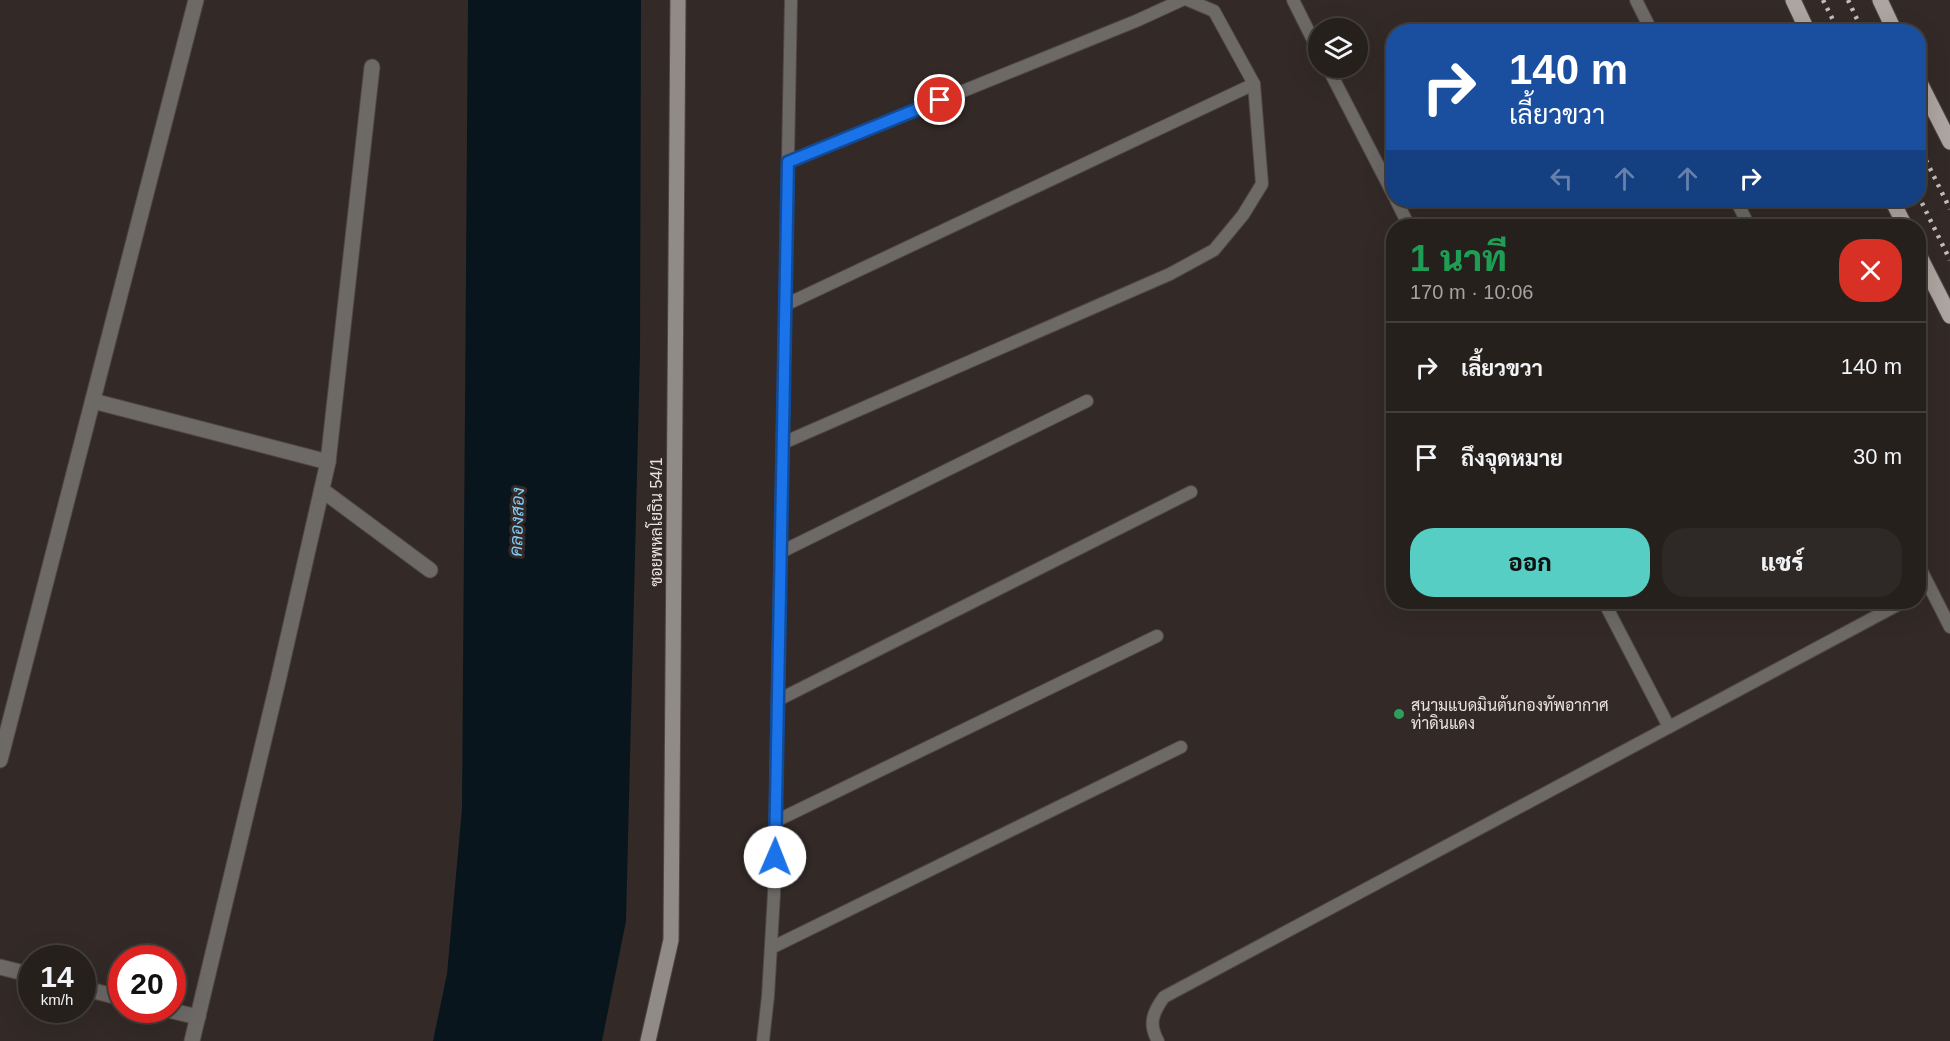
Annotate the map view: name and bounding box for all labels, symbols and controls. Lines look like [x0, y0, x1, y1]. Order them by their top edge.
map controls [1308, 18, 1368, 78]
button: layers [1308, 18, 1368, 78]
text: 140 m [1509, 46, 1628, 93]
icon: right [1410, 48, 1488, 126]
pin [914, 74, 965, 125]
icon: arrive [923, 83, 956, 116]
text: เลี้ยวขวา [1509, 100, 1605, 130]
icon: left [1545, 162, 1578, 195]
icon: ahead [1608, 162, 1641, 195]
icon: ahead [1671, 162, 1704, 195]
icon: right [1734, 162, 1767, 195]
text: 1 นาที [1410, 238, 1507, 279]
button: close [1839, 239, 1902, 302]
text: 170 m · 10:06 [1410, 281, 1533, 303]
icon: right [1410, 351, 1443, 384]
text: 140 m [1841, 354, 1902, 379]
text: เลี้ยวขวา [1461, 356, 1543, 381]
icon: arrive [1410, 441, 1443, 474]
text: 30 m [1853, 444, 1902, 469]
text: ถึงจุดหมาย [1461, 446, 1563, 471]
street label: ซอยพหลโยธิน 54/1 [645, 457, 665, 587]
water label: คลองสอง [506, 487, 528, 557]
button: ออก [1410, 528, 1650, 597]
button: แชร์ [1662, 528, 1902, 597]
place label: สนามแบดมินตันกองทัพอากาศ ท่าดินแดง [1411, 695, 1609, 732]
marker: สนามแบดมินตันกองทัพอากาศ ท่าดินแดง [1392, 707, 1406, 721]
position arrow [743, 825, 807, 889]
speed limit sign: 20 [108, 945, 186, 1023]
text: 14 [40, 960, 74, 993]
text: km/h [41, 991, 73, 1008]

